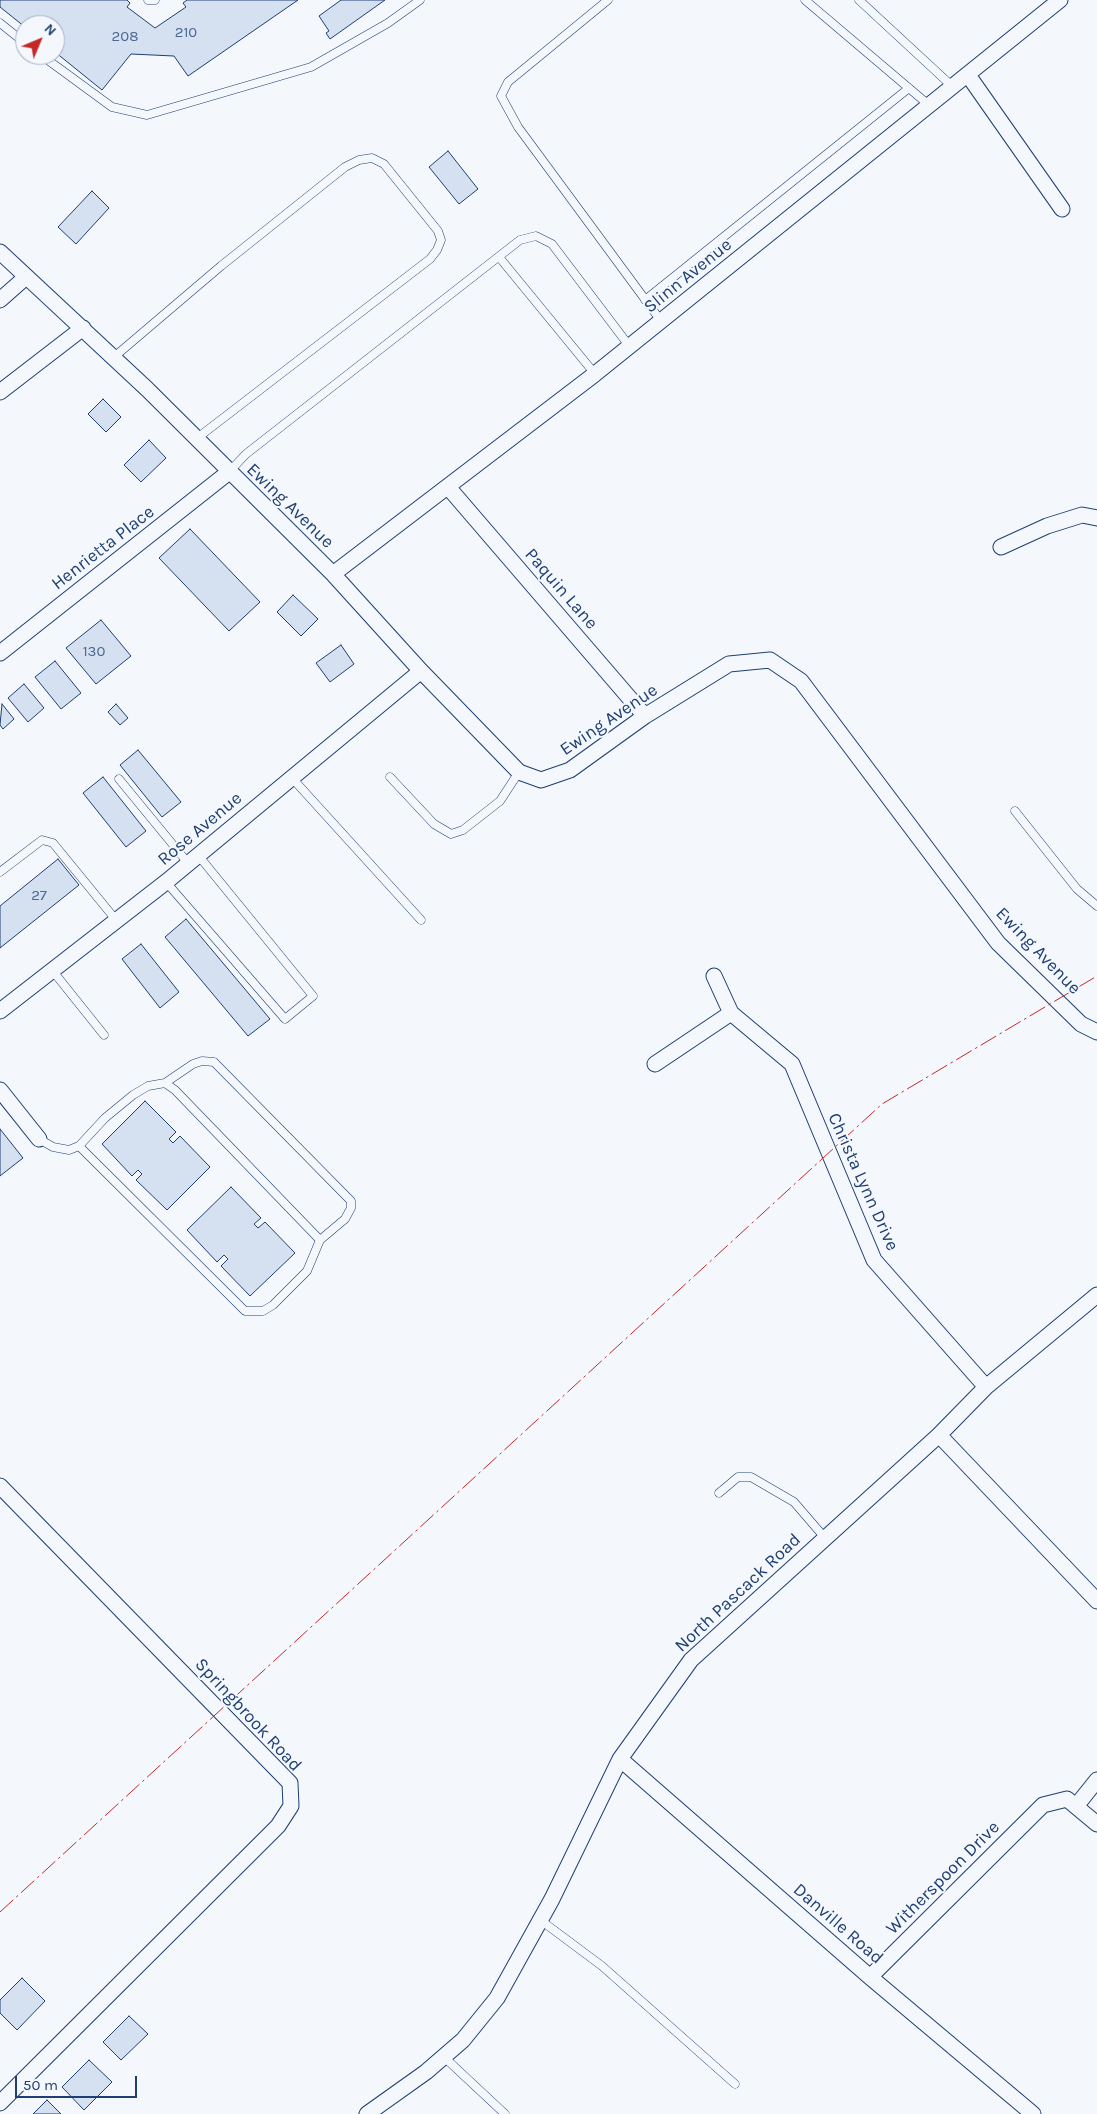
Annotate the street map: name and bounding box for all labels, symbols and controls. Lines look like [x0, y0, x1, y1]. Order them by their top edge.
north arrow [15, 15, 65, 65]
text: N [41, 20, 60, 39]
house number: 210 [175, 24, 197, 42]
house number: 208 [112, 28, 138, 46]
street label: Slinn Avenue [640, 234, 736, 318]
street label: Ewing Avenue [242, 459, 338, 553]
street label: Henrietta Place [47, 501, 159, 595]
street label: Paquin Lane [520, 544, 602, 634]
house number: 130 [83, 643, 105, 661]
street label: Ewing Avenue [556, 679, 662, 761]
street label: Rose Avenue [154, 788, 246, 870]
house number: 27 [31, 887, 47, 905]
street label: Ewing Avenue [991, 903, 1085, 999]
street label: Christa Lynn Drive [823, 1110, 903, 1254]
street label: North Pascack Road [671, 1529, 805, 1657]
street label: Springbrook Road [190, 1654, 306, 1776]
street label: Witherspoon Drive [882, 1817, 1004, 1939]
street label: Danville Road [789, 1879, 887, 1969]
scale bar [18, 2066, 140, 2098]
text: 50 m [23, 2076, 58, 2094]

